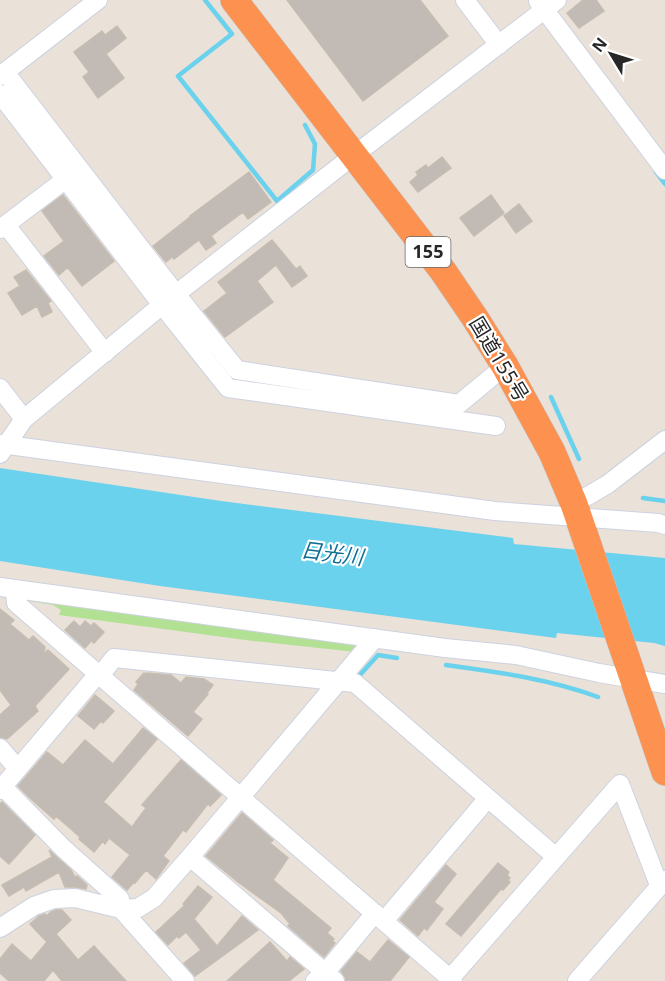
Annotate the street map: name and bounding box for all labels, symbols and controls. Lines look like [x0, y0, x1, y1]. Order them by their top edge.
north arrow [581, 24, 641, 84]
text: N [587, 33, 612, 57]
road number: 155 [406, 237, 450, 267]
street label: 国道155号 [464, 311, 535, 406]
water label: 日光川 [299, 535, 367, 571]

